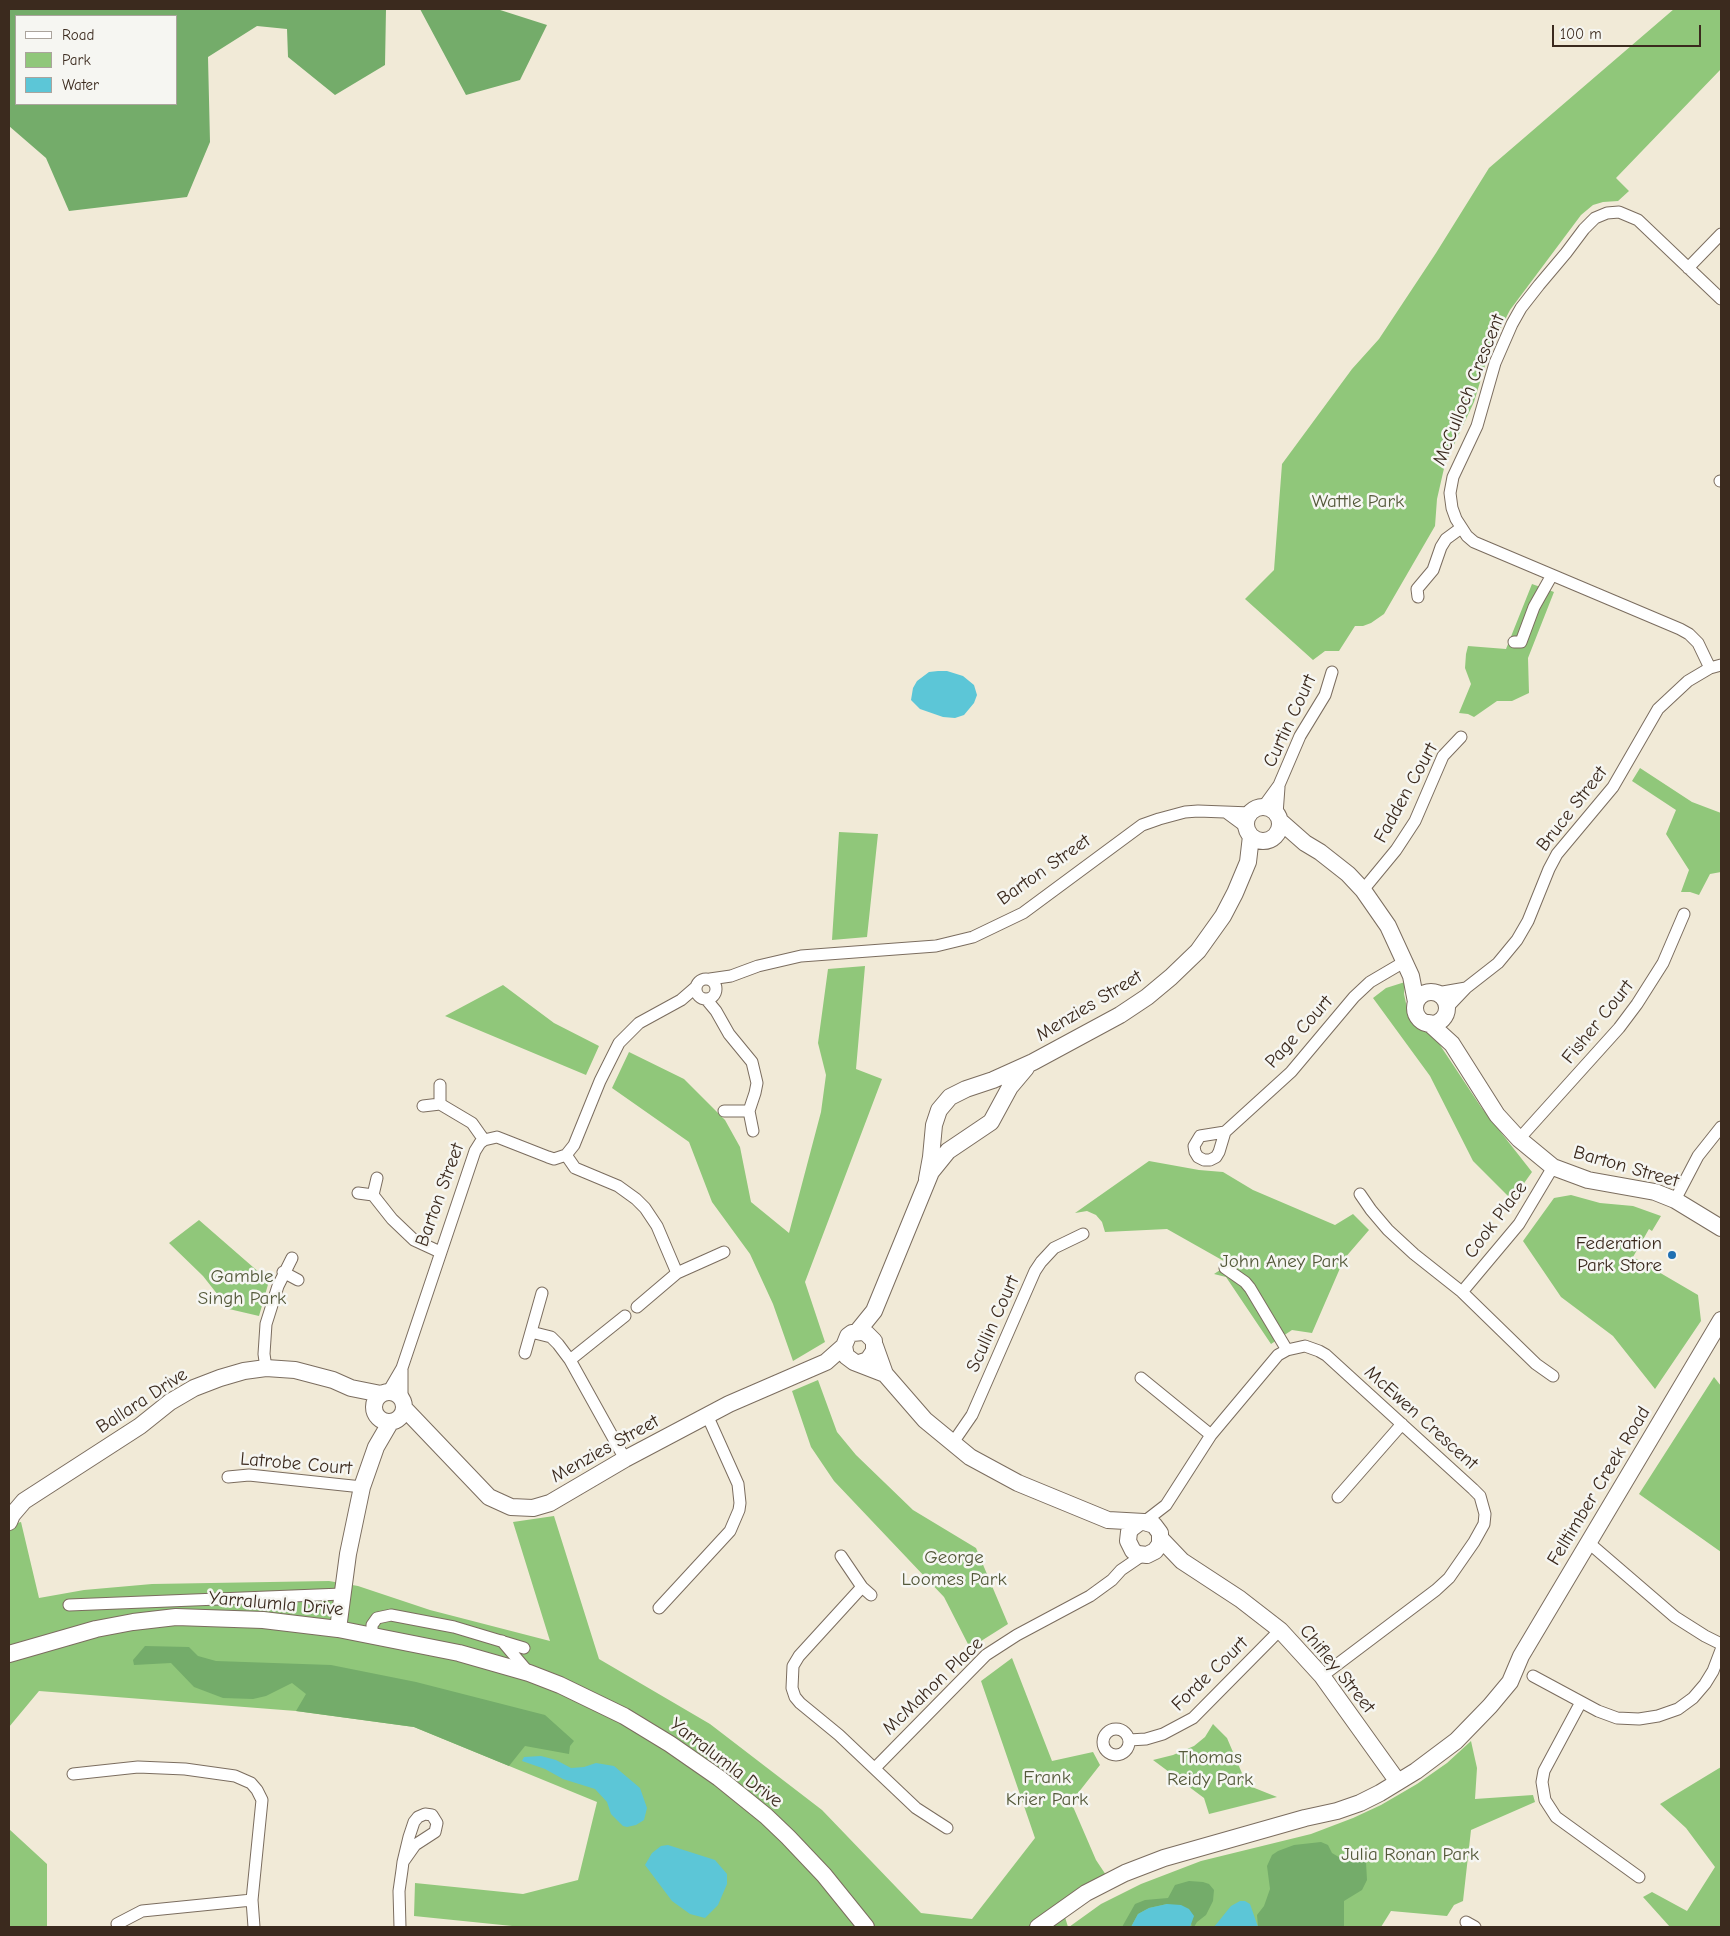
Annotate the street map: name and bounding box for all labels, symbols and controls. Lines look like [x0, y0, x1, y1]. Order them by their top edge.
legend [15, 15, 178, 105]
scale bar [1555, 15, 1704, 47]
text: 100 m [1560, 25, 1602, 43]
text: Road [62, 26, 94, 44]
text: Park [62, 51, 91, 69]
text: Water [62, 76, 99, 94]
street label: McCulloch Crescent [1428, 311, 1510, 469]
park label: Wattle Park [1312, 491, 1404, 513]
street label: Curtin Court [1259, 671, 1321, 771]
street label: Fadden Court [1369, 739, 1443, 847]
street label: Bruce Street [1532, 762, 1612, 856]
street label: Barton Street [993, 830, 1095, 910]
street label: Menzies Street [1032, 965, 1146, 1047]
street label: Fisher Court [1557, 976, 1639, 1068]
street label: Page Court [1260, 991, 1338, 1073]
street label: Barton Street [411, 1140, 469, 1250]
street label: Barton Street [1571, 1141, 1681, 1193]
street label: Cook Place [1460, 1177, 1532, 1263]
place label: Federation Park Store [1576, 1233, 1662, 1277]
marker: Federation Park Store [1666, 1249, 1678, 1261]
park label: John Aney Park [1220, 1251, 1348, 1273]
park label: Gamble Singh Park [198, 1266, 286, 1310]
street label: Scullin Court [962, 1272, 1024, 1376]
street label: McEwen Crescent [1360, 1361, 1482, 1475]
street label: Ballara Drive [92, 1363, 192, 1439]
street label: Felltimber Creek Road [1543, 1402, 1655, 1570]
street label: Menzies Street [547, 1410, 663, 1488]
street label: Latrobe Court [239, 1448, 353, 1480]
park label: George Loomes Park [901, 1547, 1007, 1591]
street label: Yarralumla Drive [208, 1587, 344, 1621]
street label: Chifley Street [1294, 1620, 1380, 1718]
street label: McMahon Place [878, 1632, 988, 1740]
street label: Forde Court [1167, 1632, 1253, 1716]
street label: Yarralumla Drive [665, 1713, 787, 1813]
park label: Thomas Reidy Park [1167, 1747, 1253, 1791]
park label: Frank Krier Park [1006, 1767, 1088, 1811]
park label: Julia Ronan Park [1341, 1844, 1479, 1866]

